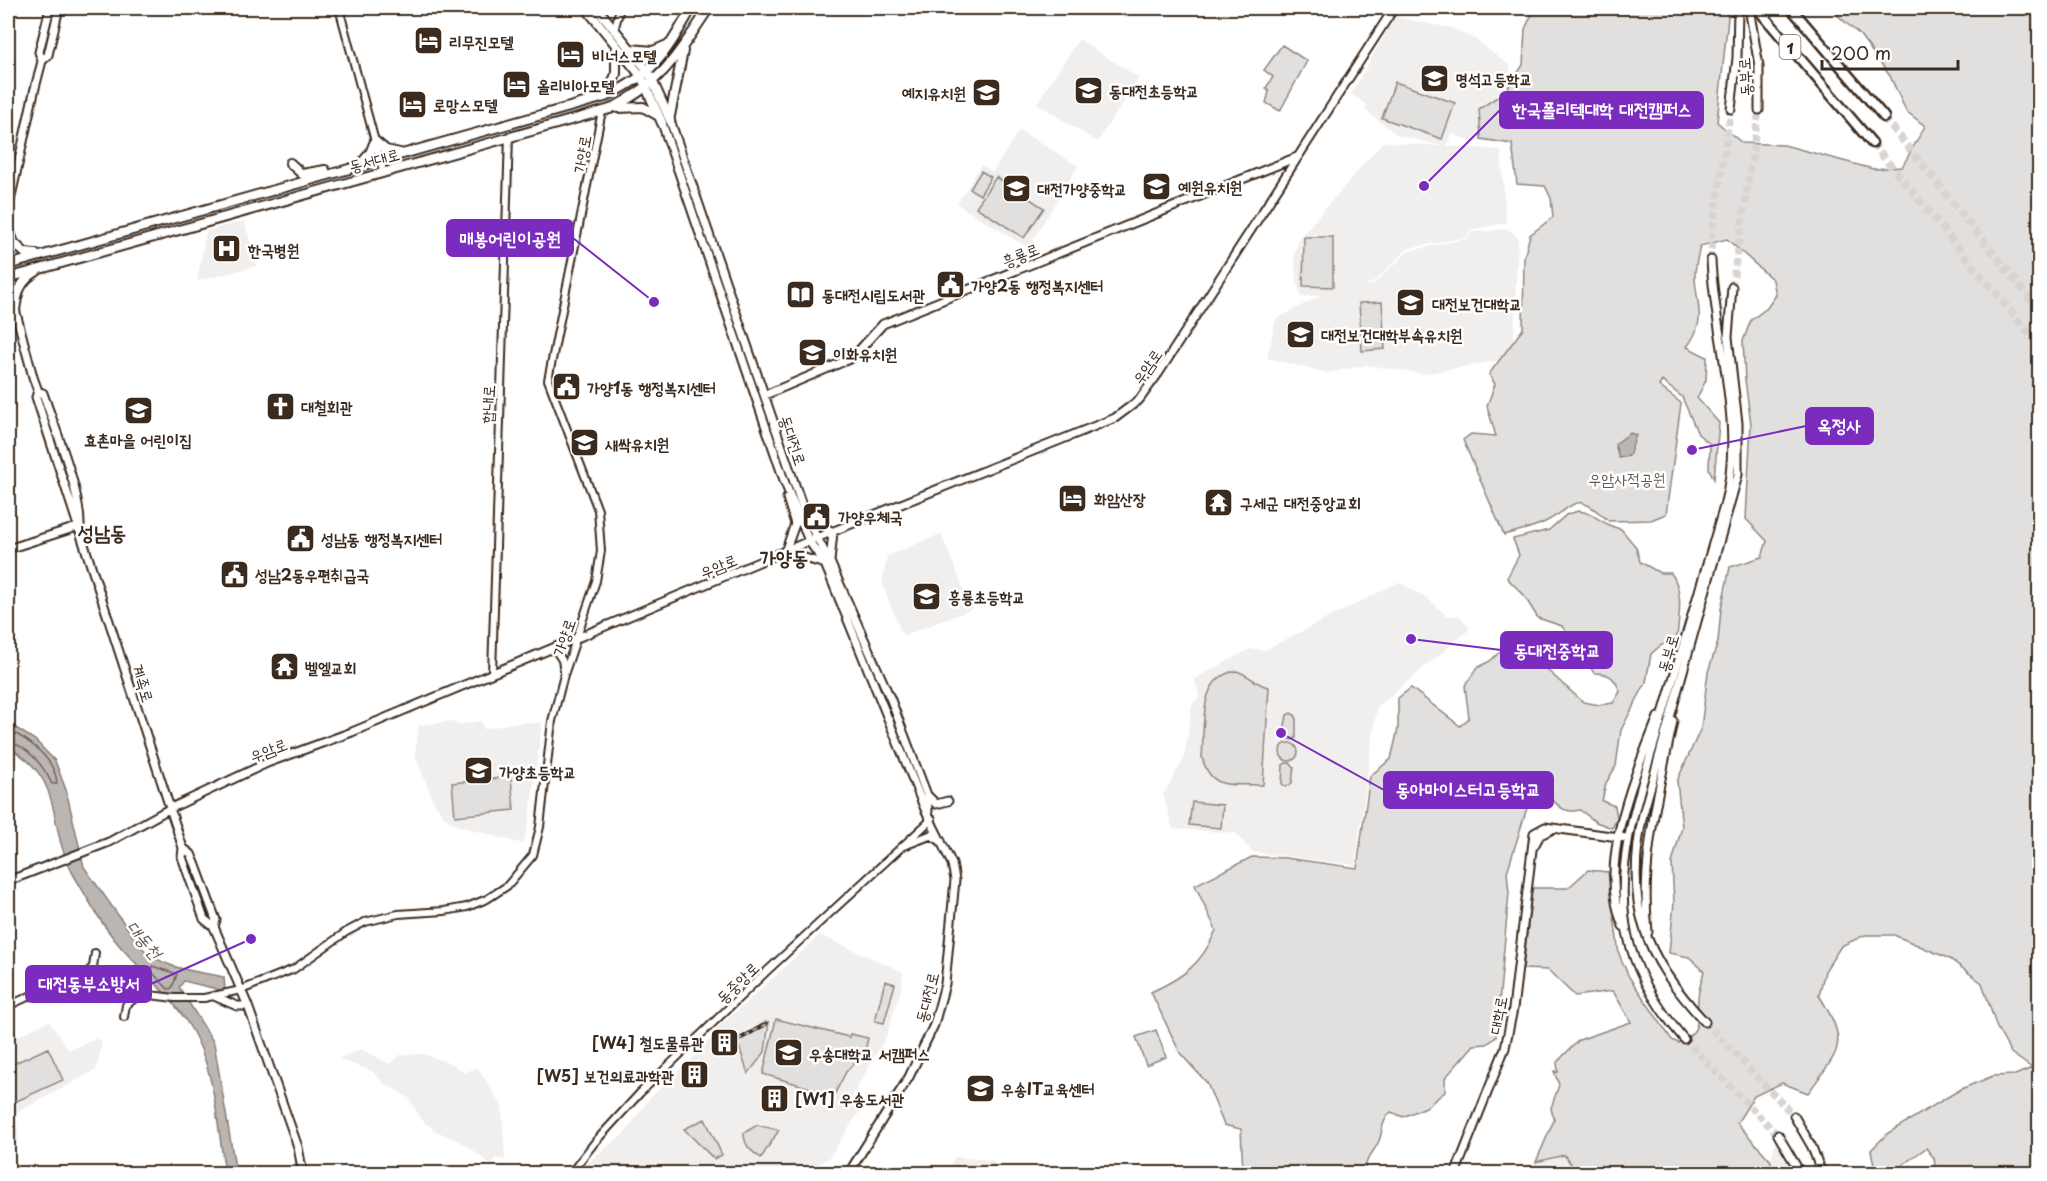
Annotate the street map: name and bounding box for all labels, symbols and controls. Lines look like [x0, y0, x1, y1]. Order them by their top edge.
hotel icon: 리무진모텔 [412, 25, 444, 57]
place label: 리무진모텔 [449, 29, 515, 53]
scale bar [1822, 33, 1958, 71]
road number: 1 [1780, 35, 1800, 59]
hotel icon: 비너스모텔 [555, 39, 587, 71]
text: 200 m [1831, 39, 1891, 66]
place label: 비너스모텔 [592, 43, 658, 67]
street label: 동부로 [1731, 57, 1757, 97]
school or university icon: 명석고등학교 [1418, 62, 1450, 94]
place label: 명석고등학교 [1455, 66, 1532, 90]
hotel icon: 올리비아모텔 [500, 69, 532, 101]
place label: 올리비아모텔 [537, 73, 615, 97]
school or university icon: 동대전초등학교 [1072, 74, 1104, 106]
school or university icon: 예지유치원 [971, 76, 1003, 108]
place label: 동대전초등학교 [1109, 78, 1199, 102]
place label: 예지유치원 [902, 80, 966, 104]
hotel icon: 로망스모텔 [396, 88, 428, 120]
place label: 로망스모텔 [433, 92, 499, 116]
callout: 한국폴리텍대학 대전캠퍼스 [1500, 92, 1703, 128]
text: 한국폴리텍대학 대전캠퍼스 [1511, 95, 1692, 122]
street label: 가양로 [566, 133, 596, 175]
street label: 동서대로 [346, 141, 402, 177]
school or university icon: 예원유치원 [1141, 170, 1173, 202]
school or university icon: 대전가양중학교 [1000, 172, 1032, 204]
place label: 예원유치원 [1178, 174, 1243, 198]
place label: 대전가양중학교 [1037, 176, 1127, 200]
callout: 매봉어린이공원 [447, 220, 573, 256]
text: 매봉어린이공원 [459, 224, 561, 251]
hospital icon: 한국병원 [211, 233, 243, 265]
street label: 흥룡로 [998, 236, 1042, 272]
place label: 한국병원 [247, 237, 300, 261]
public building icon: 가양2동 행정복지센터 [934, 269, 966, 301]
place label: 가양2동 행정복지센터 [971, 273, 1103, 297]
library icon: 동대전시립도서관 [785, 278, 817, 310]
place label: 동대전시립도서관 [822, 282, 925, 306]
school or university icon: 대전보건대학교 [1395, 287, 1427, 319]
place label: 대전보건대학교 [1432, 291, 1522, 315]
school or university icon: 대전보건대학부속유치원 [1284, 318, 1316, 350]
place label: 대전보건대학부속유치원 [1321, 322, 1463, 346]
school or university icon: 이화유치원 [796, 337, 828, 369]
place label: 이화유치원 [833, 341, 898, 365]
street label: 우암로 [1125, 343, 1167, 389]
public building icon: 가양1동 행정복지센터 [550, 371, 582, 403]
place label: 가양1동 행정복지센터 [587, 375, 716, 399]
street label: 합내로 [474, 384, 500, 424]
church icon: 대철회관 [264, 390, 296, 422]
place label: 대철회관 [301, 394, 353, 418]
school or university icon: 효촌마을 어린이집 [122, 395, 154, 427]
callout: 옥정사 [1806, 408, 1873, 444]
text: 옥정사 [1817, 411, 1861, 438]
street label: 동대전로 [774, 412, 814, 468]
place label: 효촌마을 어린이집 [84, 427, 192, 451]
school or university icon: 새싹유치원 [568, 427, 600, 459]
place label: 새싹유치원 [604, 431, 670, 455]
park label: 우암사적공원 [1588, 466, 1666, 490]
hotel icon: 화암산장 [1057, 482, 1089, 514]
place label: 화암산장 [1094, 486, 1146, 510]
temple icon: 구세군 대전중앙교회 [1203, 486, 1235, 518]
place label: 구세군 대전중앙교회 [1240, 490, 1361, 514]
public building icon: 가양우체국 [801, 500, 833, 532]
place label: 가양우체국 [838, 504, 903, 528]
district label: 성남동 [78, 517, 126, 547]
public building icon: 성남동 행정복지센터 [284, 522, 316, 554]
place label: 성남동 행정복지센터 [321, 526, 442, 550]
district label: 가양동 [760, 542, 808, 572]
street label: 우암로 [696, 547, 740, 583]
public building icon: 성남2동우편취급국 [218, 558, 250, 590]
place label: 성남2동우편취급국 [255, 562, 369, 586]
school or university icon: 흥룡초등학교 [911, 580, 943, 612]
place label: 흥룡초등학교 [948, 584, 1025, 608]
street label: 가양로 [545, 615, 581, 659]
street label: 동부로 [1650, 631, 1684, 675]
callout: 동대전중학교 [1501, 632, 1612, 668]
text: 동대전중학교 [1514, 636, 1600, 663]
temple icon: 벨엘교회 [268, 651, 300, 683]
place label: 벨엘교회 [305, 655, 357, 679]
street label: 계족로 [127, 661, 161, 705]
street label: 우암로 [246, 731, 290, 767]
school or university icon: 가양초등학교 [462, 755, 494, 787]
place label: 가양초등학교 [499, 759, 576, 783]
callout: 동아마이스터고등학교 [1384, 772, 1553, 808]
text: 동아마이스터고등학교 [1396, 775, 1540, 802]
water label: 대동천 [121, 914, 170, 965]
street label: 동중앙로 [710, 955, 764, 1009]
callout: 대전동부소방서 [26, 966, 151, 1002]
text: 대전동부소방서 [38, 969, 140, 996]
street label: 동대전로 [908, 969, 944, 1025]
street label: 대학로 [1482, 994, 1512, 1036]
building icon: [W4] 철도물류관 [709, 1026, 741, 1058]
place label: [W4] 철도물류관 [592, 1030, 704, 1054]
school or university icon: 우송대학교 서캠퍼스 [772, 1037, 804, 1069]
place label: 우송대학교 서캠퍼스 [809, 1041, 930, 1065]
building icon: [W5] 보건의료과학관 [679, 1059, 711, 1091]
place label: [W5] 보건의료과학관 [537, 1063, 674, 1087]
school or university icon: 우송IT교육센터 [964, 1072, 996, 1104]
place label: 우송IT교육센터 [1001, 1076, 1094, 1100]
building icon: [W1] 우송도서관 [758, 1082, 790, 1114]
place label: [W1] 우송도서관 [795, 1086, 904, 1110]

